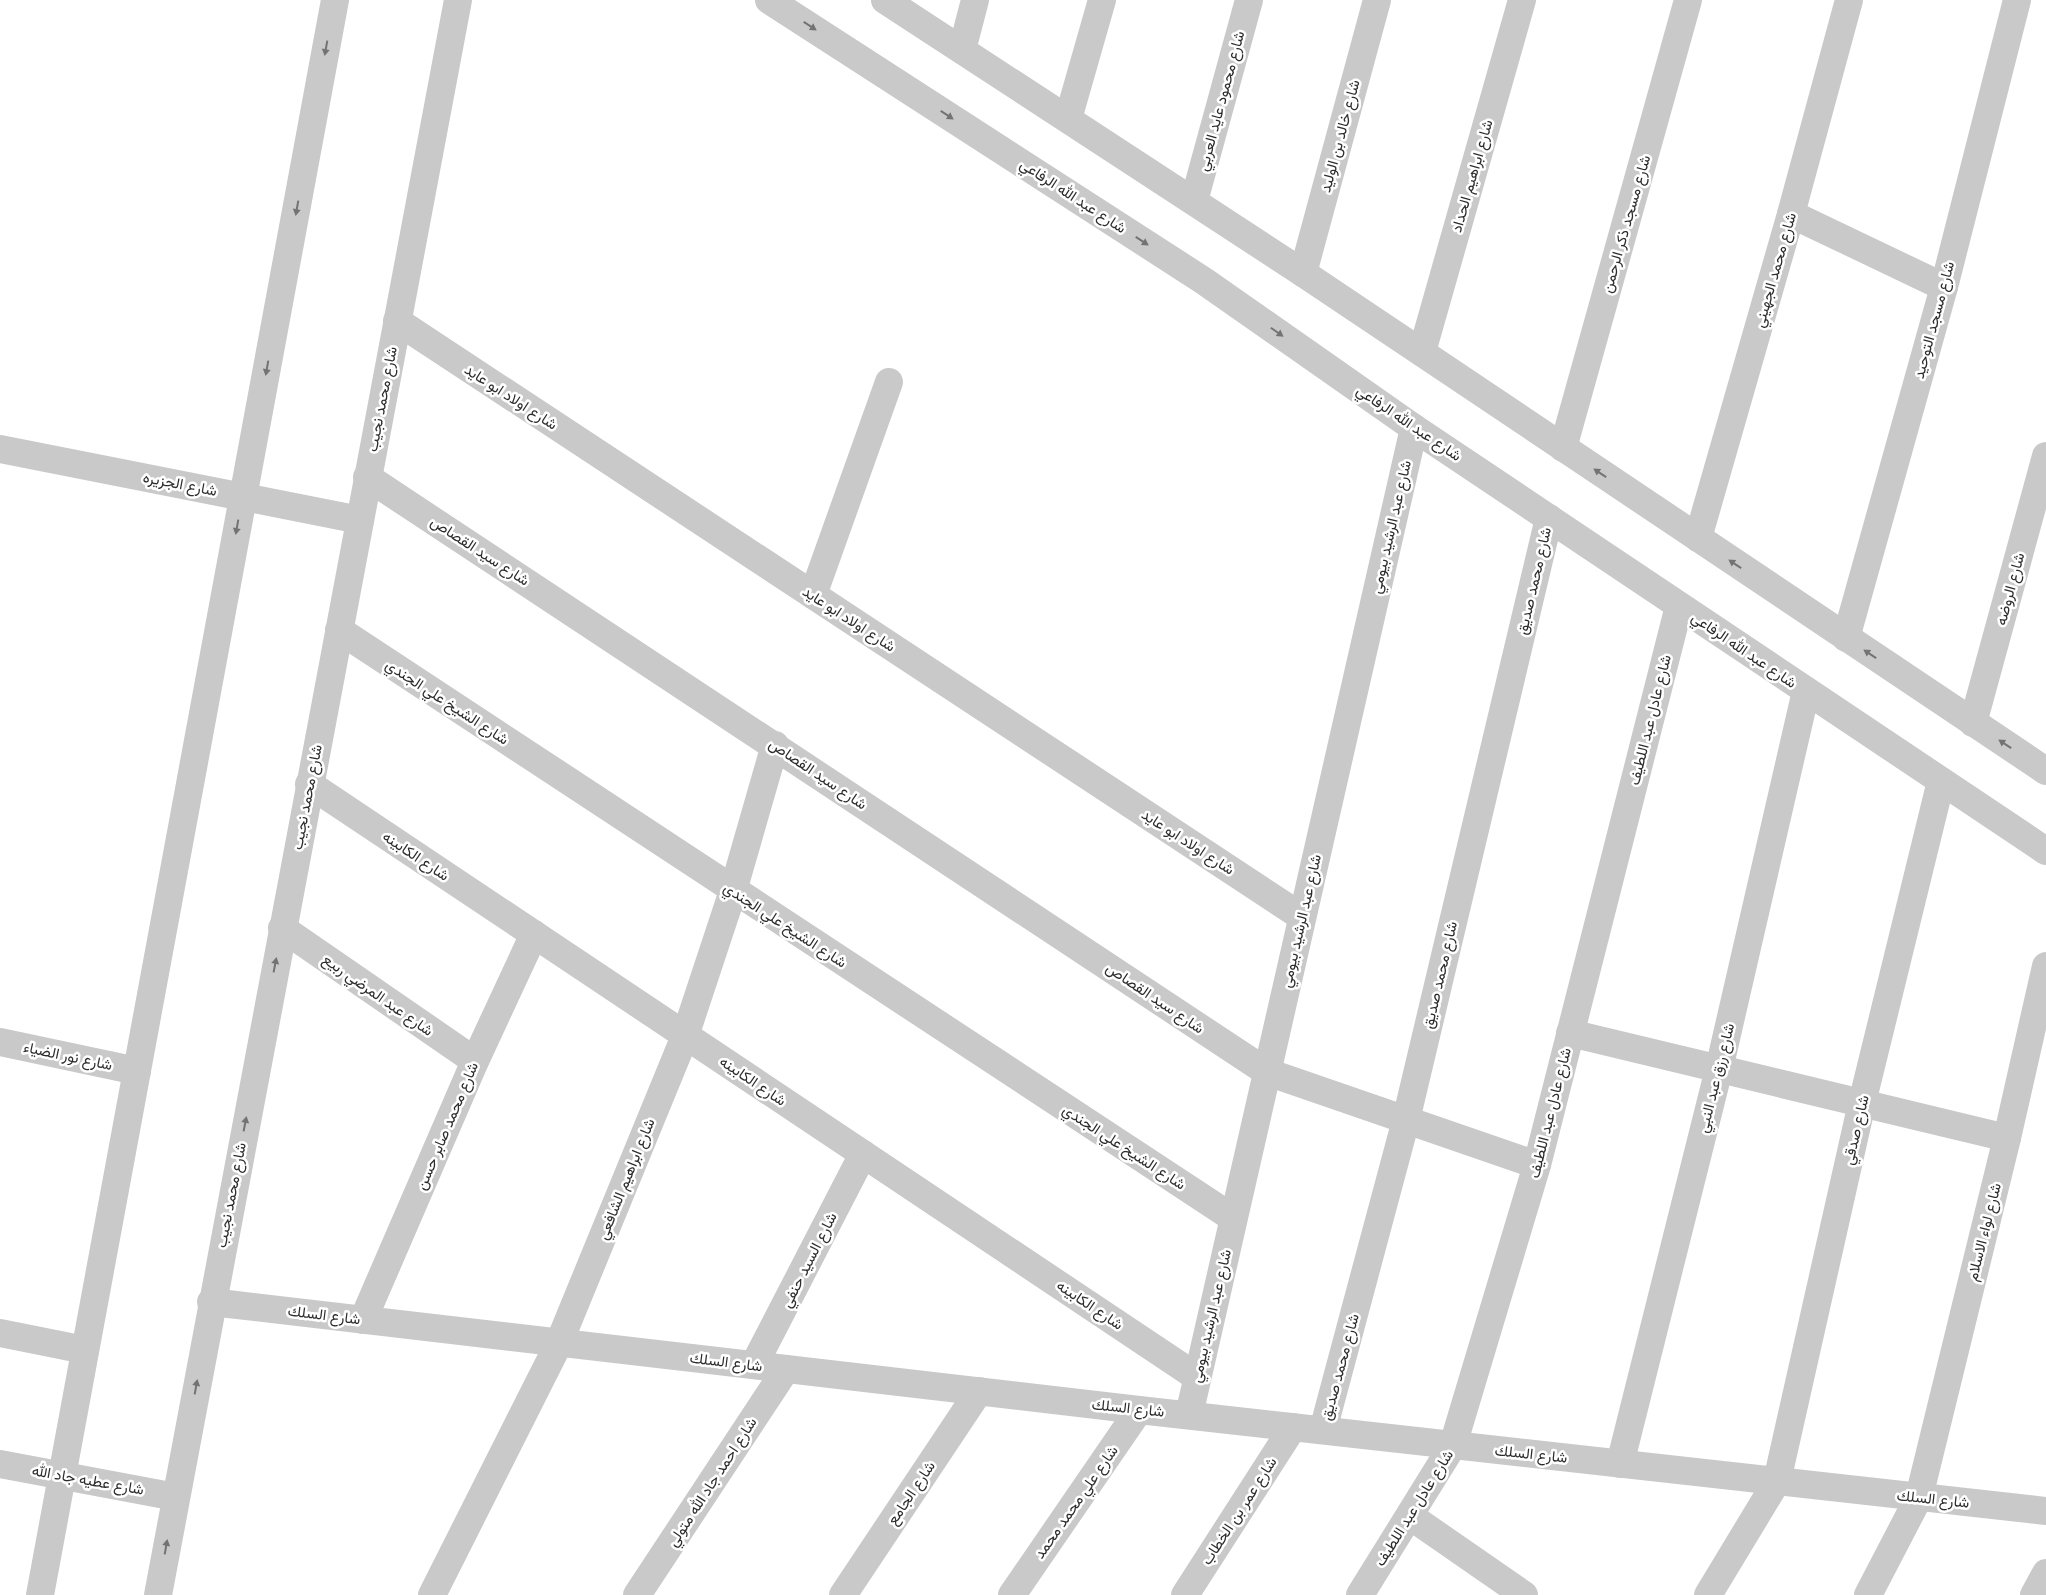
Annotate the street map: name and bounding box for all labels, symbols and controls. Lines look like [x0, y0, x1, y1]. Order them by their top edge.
one-way arrow [803, 22, 817, 31]
street label: شارع محمود عايد العربي [1193, 28, 1252, 174]
one-way arrow [322, 40, 330, 56]
street label: شارع خالد بن الوليد [1315, 77, 1366, 195]
one-way arrow [940, 110, 953, 119]
street label: شارع ابراهيم الحداد [1446, 117, 1499, 235]
street label: شارع مسجد ذكر الرحمن [1597, 153, 1656, 295]
street label: شارع عبد الله الرفاعي [1014, 154, 1130, 240]
one-way arrow [292, 200, 300, 216]
street label: شارع محمد الجهيني [1749, 210, 1804, 331]
one-way arrow [1135, 236, 1149, 245]
street label: شارع مسجد التوحيد [1909, 259, 1960, 381]
one-way arrow [1270, 327, 1283, 337]
street label: شارع محمد نجيب [362, 344, 403, 454]
street label: شارع اولاد ابو عايد [460, 359, 561, 435]
one-way arrow [263, 360, 271, 375]
street label: شارع عبد الله الرفاعي [1351, 380, 1466, 468]
street label: شارع عبد الرشيد بيومي [1366, 458, 1419, 596]
street label: شارع الجزيره [141, 467, 219, 502]
one-way arrow [1594, 468, 1607, 478]
street label: شارع سيد القصاص [426, 512, 533, 591]
one-way arrow [233, 520, 241, 536]
street label: شارع محمد صديق [1512, 525, 1557, 637]
street label: شارع الروضه [1991, 550, 2030, 628]
one-way arrow [1729, 559, 1742, 568]
street label: شارع اولاد ابو عايد [798, 581, 899, 657]
street label: شارع عبد الله الرفاعي [1686, 607, 1801, 695]
one-way arrow [1864, 649, 1877, 659]
street label: شارع عادل عبد اللطيف [1624, 653, 1677, 788]
street label: شارع الشيخ علي الجندي [380, 655, 513, 752]
street label: شارع سيد القصاص [765, 734, 871, 815]
one-way arrow [1999, 739, 2012, 749]
street label: شارع محمد نجيب [287, 742, 328, 852]
street label: شارع اولاد ابو عايد [1137, 804, 1238, 880]
street label: شارع الكابينه [378, 826, 453, 887]
street label: شارع عبد الرشيد بيومي [1276, 852, 1329, 990]
street label: شارع الشيخ علي الجندي [718, 878, 851, 975]
street label: شارع محمد صديق [1418, 919, 1463, 1031]
street label: شارع عبد المرضي ربيع [317, 949, 437, 1043]
one-way arrow [271, 957, 279, 972]
street label: شارع سيد القصاص [1102, 958, 1208, 1039]
street label: شارع رزق عبد النبي [1693, 1021, 1742, 1136]
street label: شارع نور الضياء [22, 1037, 114, 1076]
street label: شارع عادل عبد اللطيف [1524, 1046, 1577, 1181]
street label: شارع الكابينه [715, 1051, 790, 1112]
street label: شارع محمد صابر حسن [411, 1059, 484, 1193]
street label: شارع صدقي [1838, 1093, 1877, 1168]
street label: شارع الشيخ علي الجندي [1057, 1100, 1190, 1197]
street label: شارع ابراهيم الشافعي [593, 1115, 662, 1244]
one-way arrow [241, 1116, 249, 1132]
street label: شارع محمد نجيب [211, 1140, 252, 1250]
street label: شارع لواء الاسلام [1962, 1181, 2007, 1283]
street label: شارع السيد حنفي [776, 1209, 844, 1312]
street label: شارع عبد الرشيد بيومي [1186, 1247, 1239, 1385]
street label: شارع الكابينه [1052, 1275, 1127, 1336]
street label: شارع السلك [286, 1301, 362, 1330]
street label: شارع محمد صديق [1316, 1311, 1365, 1423]
street label: شارع السلك [688, 1348, 764, 1377]
one-way arrow [192, 1379, 200, 1395]
street label: شارع السلك [1091, 1394, 1166, 1423]
street label: شارع احمد جاد الله متولي [663, 1413, 764, 1552]
street label: شارع السلك [1494, 1440, 1569, 1469]
street label: شارع علي محمد محمد [1029, 1441, 1125, 1564]
street label: شارع عادل عبد اللطيف [1370, 1446, 1459, 1571]
street label: شارع عمر بن الخطاب [1197, 1453, 1282, 1569]
street label: شارع الجامع [882, 1457, 941, 1529]
street label: شارع عطيه جاد الله [30, 1460, 146, 1501]
street label: شارع السلك [1896, 1485, 1971, 1514]
one-way arrow [163, 1539, 171, 1555]

